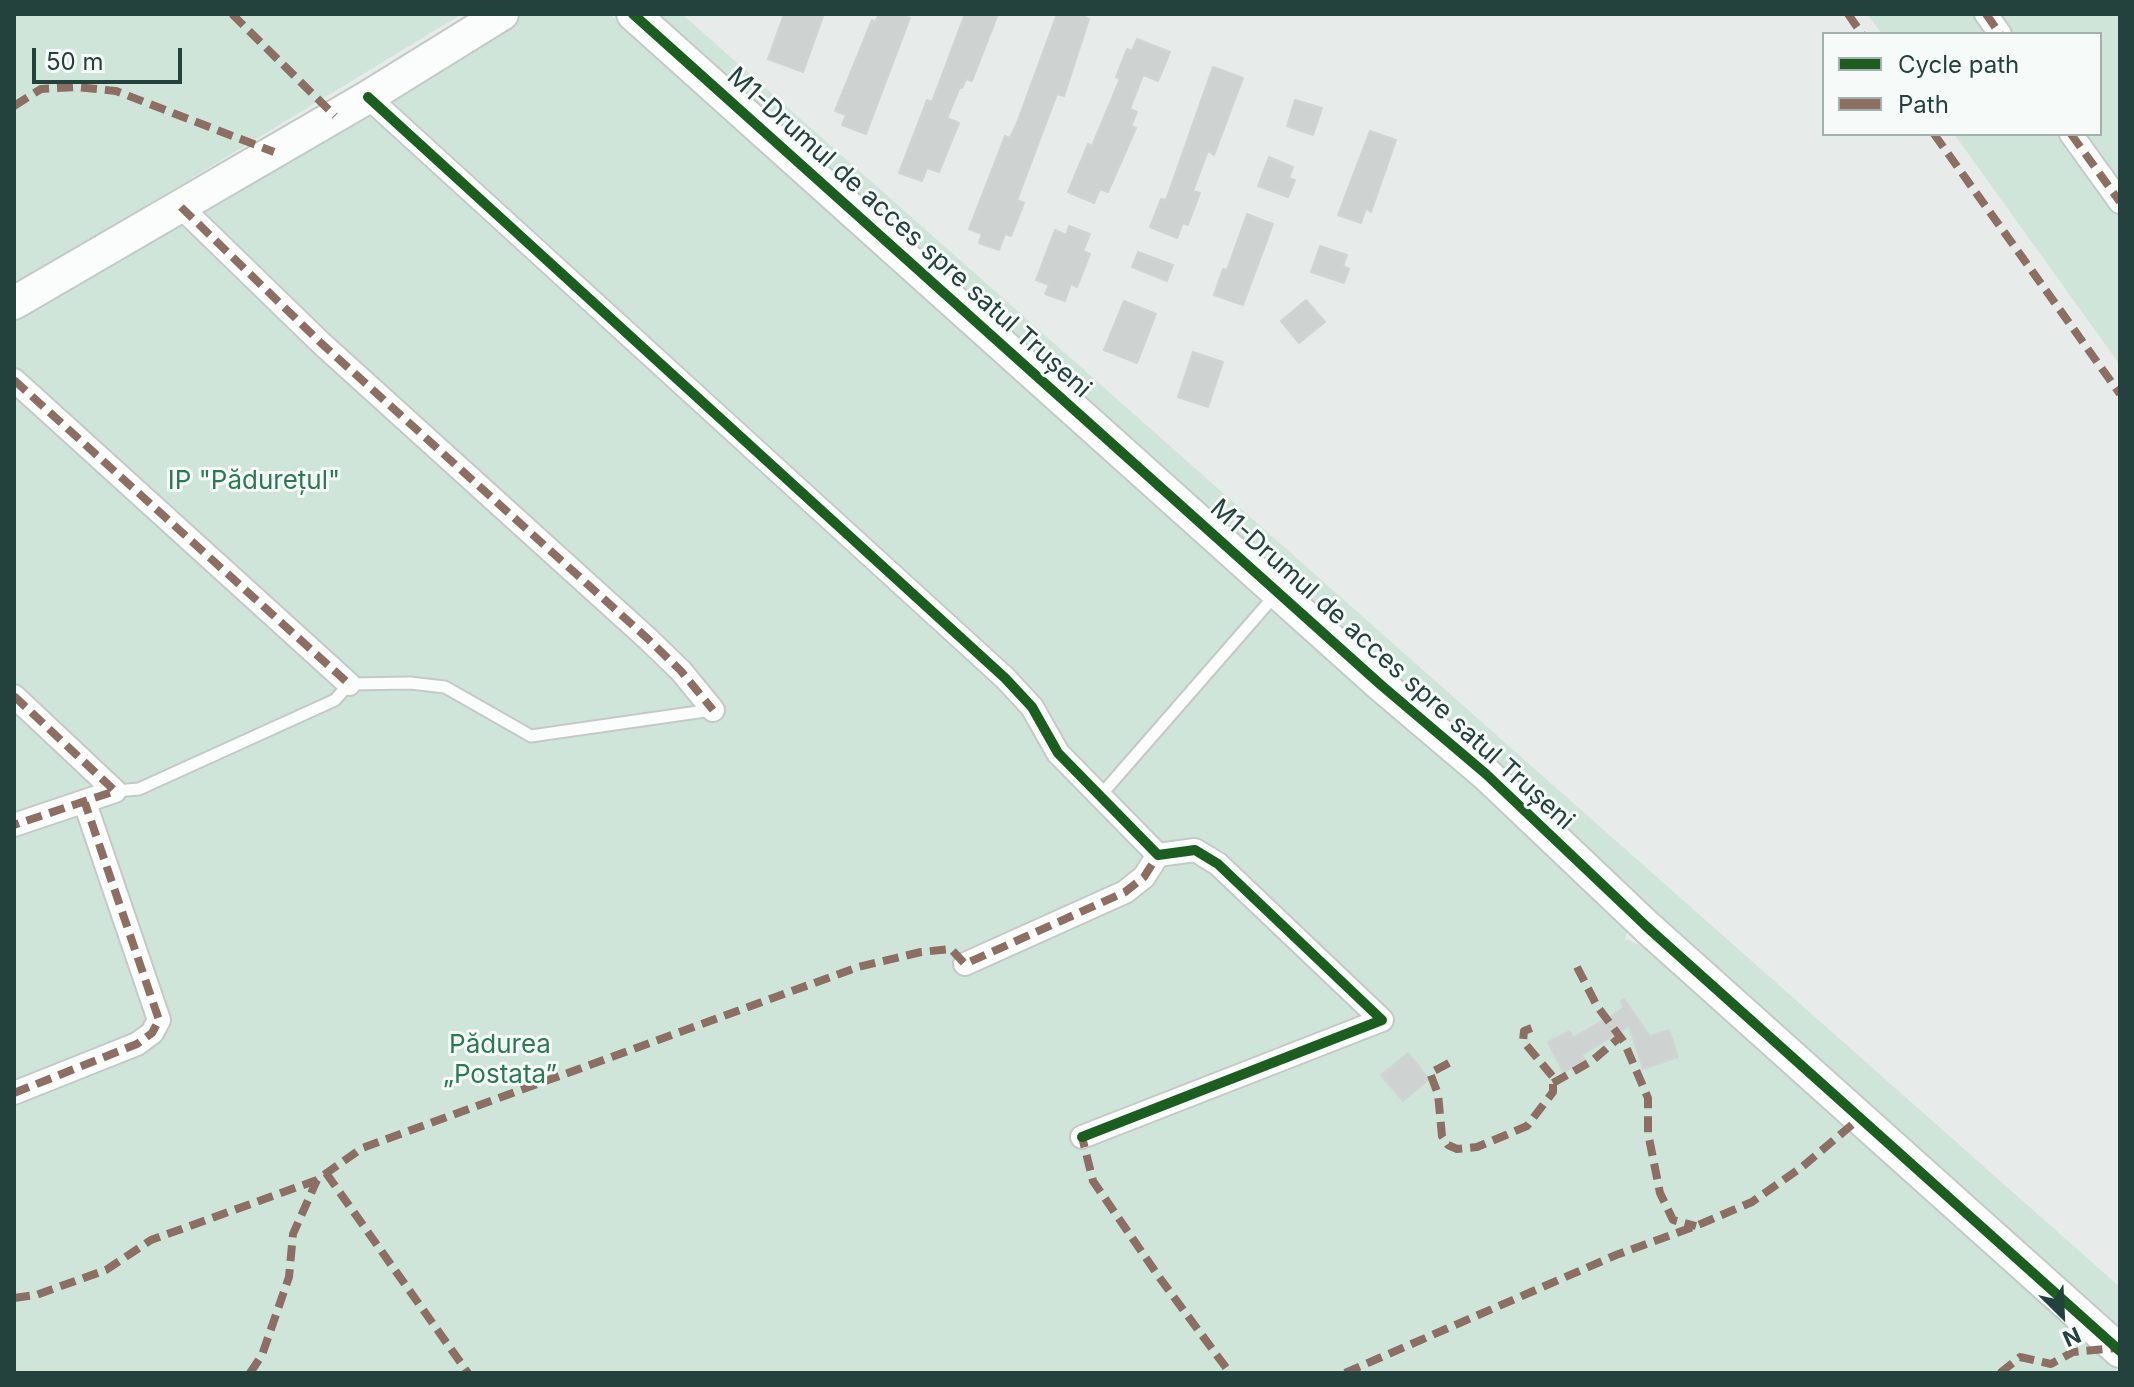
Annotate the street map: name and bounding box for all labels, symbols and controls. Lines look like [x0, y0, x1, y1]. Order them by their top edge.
scale bar [36, 32, 186, 82]
legend [1822, 32, 2102, 136]
text: 50 m [46, 47, 104, 76]
text: Cycle path [1898, 50, 2019, 79]
street label: M1-Drumul de acces spre satul Trușeni [721, 61, 1097, 405]
text: Path [1898, 90, 1949, 119]
park label: IP "Pădurețul" [168, 465, 340, 497]
street label: M1-Drumul de acces spre satul Trușeni [1204, 493, 1580, 837]
park label: Pădurea „Postata” [443, 1029, 557, 1090]
north arrow [2022, 1275, 2102, 1355]
text: N [2059, 1322, 2085, 1352]

